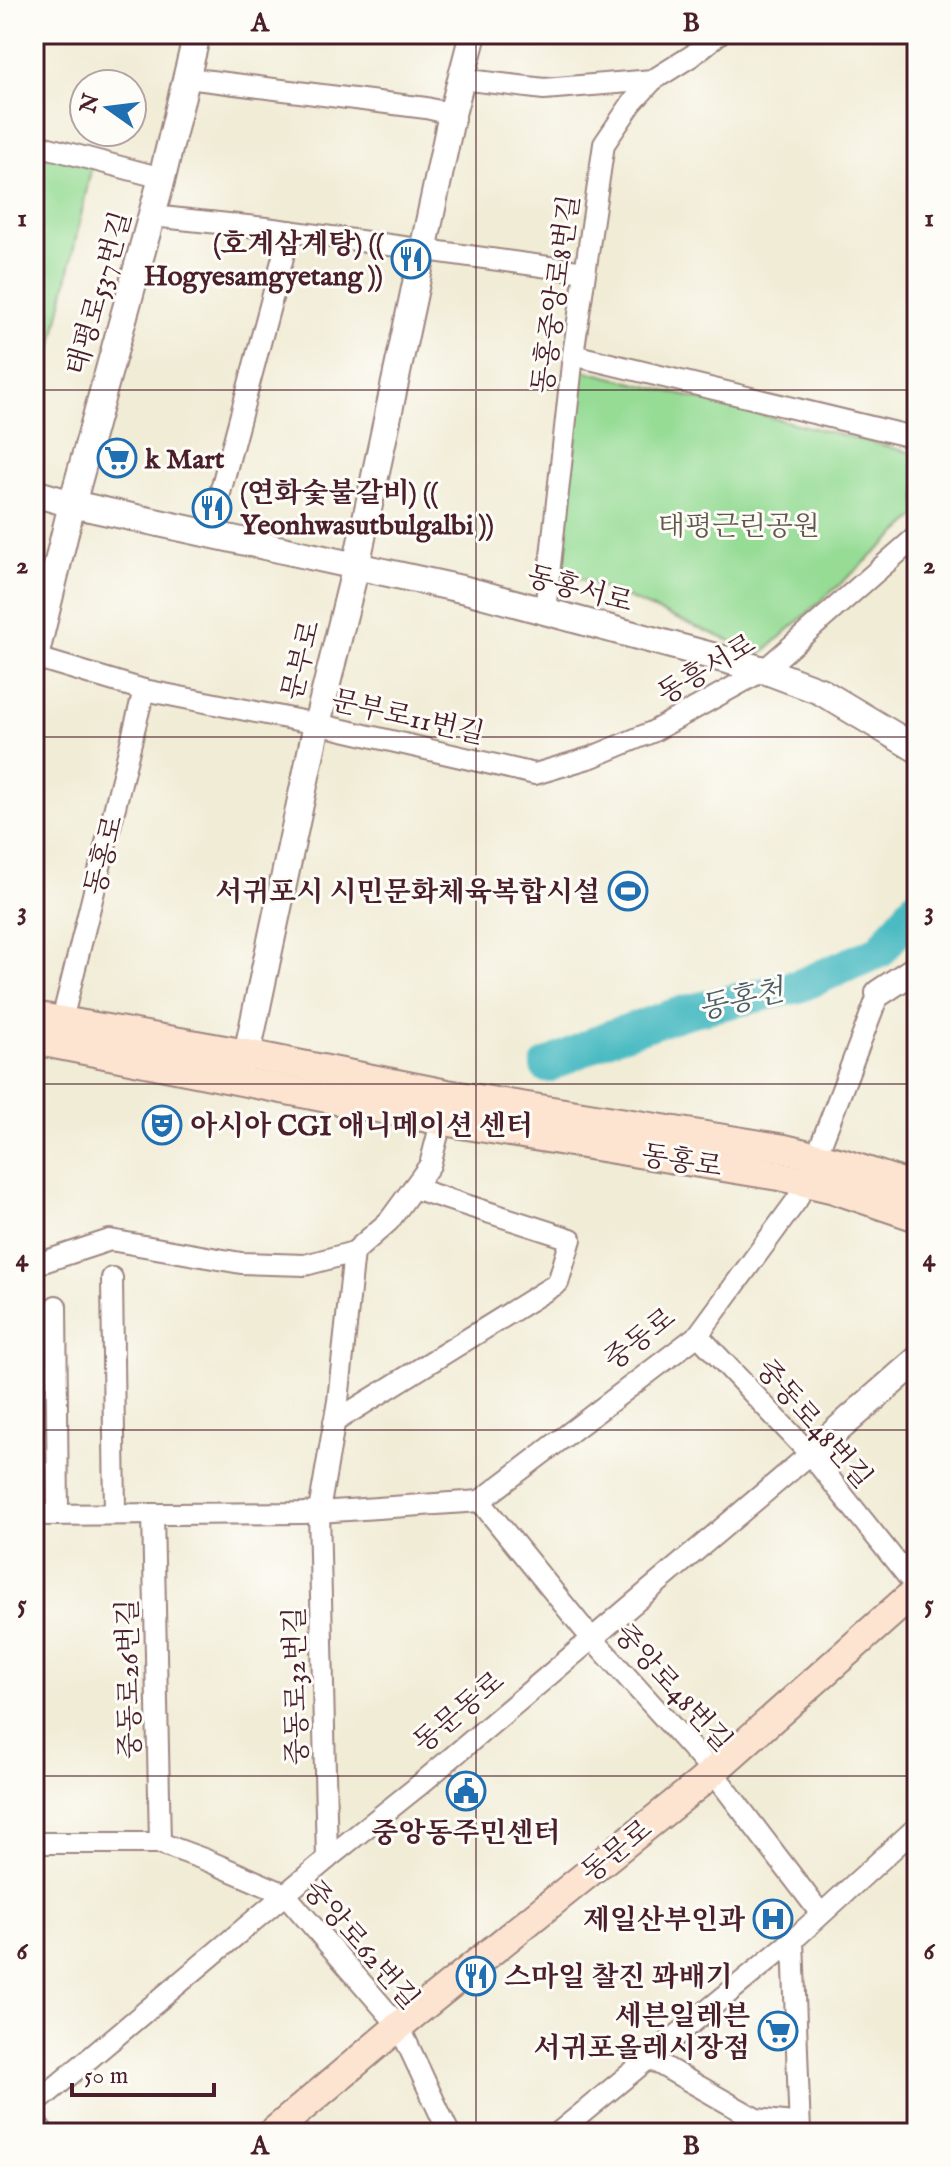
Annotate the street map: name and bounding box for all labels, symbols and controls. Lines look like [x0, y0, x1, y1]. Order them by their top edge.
text: A [250, 7, 270, 40]
text: B [682, 7, 700, 40]
north arrow [68, 68, 148, 148]
text: N [74, 91, 106, 117]
street label: 동홍중앙로8번길 [526, 193, 589, 396]
text: 1 [17, 202, 27, 235]
text: 1 [924, 202, 934, 235]
street label: 태평로537번길 [60, 208, 141, 380]
place label: (호계삼계탕) (( Hogyesamgyetang )) [144, 228, 385, 295]
restaurant icon: (호계삼계탕) (( Hogyesamgyetang )) [390, 238, 432, 280]
supermarket icon: k Mart [96, 437, 138, 479]
place label: k Mart [144, 443, 225, 478]
place label: (연화숯불갈비) (( Yeonhwasutbulgalbi )) [240, 477, 494, 544]
restaurant icon: (연화숯불갈비) (( Yeonhwasutbulgalbi )) [191, 487, 233, 529]
park label: 태평근린공원 [658, 510, 820, 545]
text: 2 [16, 549, 28, 582]
text: 2 [923, 549, 935, 582]
street label: 동홍서로 [523, 560, 636, 621]
street label: 문부로 [276, 617, 329, 704]
street label: 동흥서로 [652, 627, 763, 713]
street label: 문부로11번길 [327, 684, 487, 753]
street label: 동홍로 [79, 812, 132, 899]
sports icon: 서귀포시 시민문화체육복합시설 [607, 870, 649, 912]
place label: 서귀포시 시민문화체육복합시설 [215, 876, 600, 911]
text: 3 [17, 895, 27, 928]
text: 3 [924, 895, 934, 928]
water label: 동홍천 [695, 972, 790, 1029]
theatre icon: 아시아 CGI 애니메이션 센터 [141, 1104, 183, 1146]
place label: 아시아 CGI 애니메이션 센터 [190, 1110, 533, 1145]
street label: 동홍로 [639, 1139, 724, 1186]
text: 4 [16, 1242, 30, 1275]
text: 4 [923, 1242, 937, 1275]
street label: 중동로 [598, 1301, 683, 1379]
street label: 중동로48번길 [747, 1353, 879, 1496]
text: 5 [17, 1588, 27, 1621]
text: 5 [924, 1588, 934, 1621]
street label: 중동로26번길 [112, 1599, 149, 1759]
street label: 중동로32번길 [279, 1606, 316, 1766]
street label: 중앙로48번길 [606, 1618, 739, 1760]
street label: 동문동로 [407, 1665, 512, 1761]
public building icon: 중앙동주민센터 [445, 1770, 487, 1812]
street label: 동문로 [575, 1813, 660, 1891]
place label: 중앙동주민센터 [371, 1817, 561, 1852]
street label: 중앙로62번길 [294, 1874, 426, 2018]
hospital icon: 제일산부인과 [752, 1898, 794, 1940]
place label: 제일산부인과 [583, 1904, 746, 1939]
text: 6 [17, 1935, 29, 1968]
text: 6 [924, 1935, 936, 1968]
restaurant icon: 스마일 찰진 꽈배기 [455, 1955, 497, 1997]
place label: 스마일 찰진 꽈배기 [504, 1961, 733, 1996]
place label: 세븐일레븐 서귀포올레시장점 [534, 2000, 750, 2067]
supermarket icon: 세븐일레븐 서귀포올레시장점 [757, 2010, 799, 2052]
scale bar [72, 2047, 214, 2097]
text: 50 m [84, 2061, 128, 2092]
text: A [250, 2130, 270, 2163]
text: B [682, 2130, 700, 2163]

